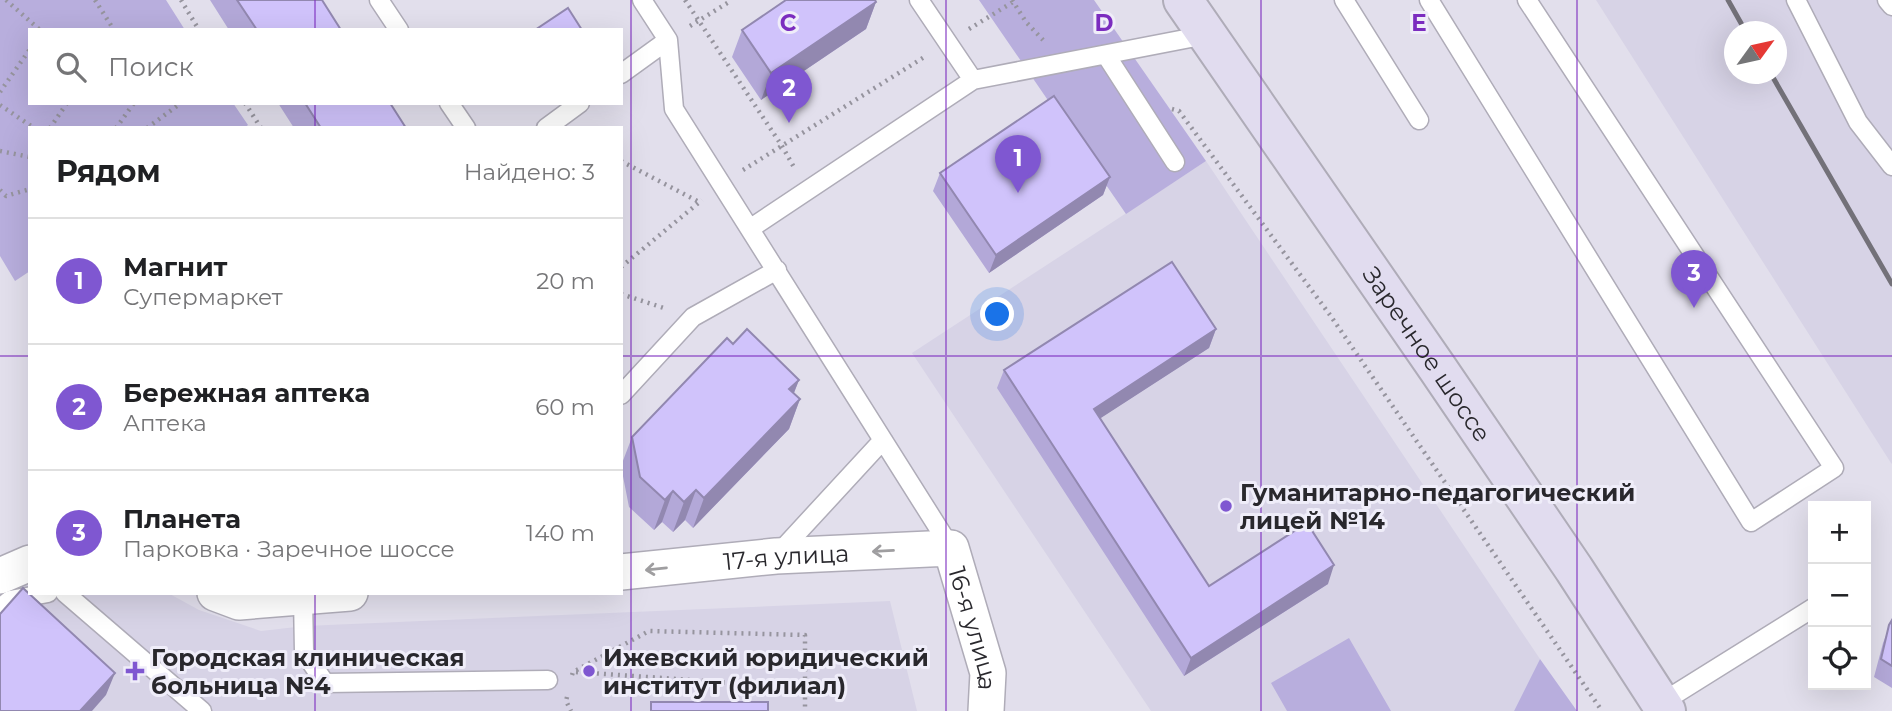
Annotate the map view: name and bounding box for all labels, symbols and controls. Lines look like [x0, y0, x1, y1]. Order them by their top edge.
text: C [780, 9, 797, 37]
text: D [1095, 9, 1114, 37]
text: E [1411, 9, 1427, 37]
north arrow [1724, 21, 1787, 84]
search box [28, 28, 623, 105]
icon: search [52, 48, 90, 86]
text: Поиск [108, 51, 194, 83]
pin: 2 [766, 65, 812, 123]
pin: 1 [995, 135, 1041, 193]
text: Рядом [56, 153, 161, 190]
text: Найдено: 3 [464, 158, 595, 186]
pin: 3 [1671, 250, 1717, 308]
text: Магнит [123, 251, 228, 283]
street label: Заречное шоссе [1357, 261, 1498, 447]
text: 1 [74, 267, 84, 295]
text: 20 m [536, 267, 595, 295]
text: Супермаркет [123, 283, 283, 311]
your location [980, 297, 1014, 331]
text: Бережная аптека [123, 377, 370, 409]
text: 2 [72, 393, 86, 421]
text: 60 m [535, 393, 595, 421]
text: Аптека [123, 409, 207, 437]
place label: Гуманитарно-педагогический лицей №14 [1240, 478, 1635, 535]
marker: Гуманитарно-педагогический лицей №14 [1218, 498, 1234, 514]
map controls [1808, 501, 1871, 690]
button: + [1808, 501, 1871, 564]
text: Планета [123, 503, 241, 535]
text: 3 [72, 519, 86, 547]
text: 140 m [526, 519, 595, 547]
text: Парковка · Заречное шоссе [123, 535, 455, 563]
street label: 17-я улица [722, 538, 850, 576]
one-way arrow [871, 545, 894, 558]
one-way arrow [645, 562, 668, 575]
street label: 16-я улица [943, 563, 1003, 691]
button: − [1808, 564, 1871, 627]
button: locate [1808, 627, 1871, 690]
place label: Городская клиническая больница №4 [151, 643, 465, 700]
place label: Ижевский юридический институт (филиал) [603, 643, 929, 700]
marker: Городская клиническая больница №4 [125, 661, 145, 681]
marker: Ижевский юридический институт (филиал) [581, 663, 597, 679]

